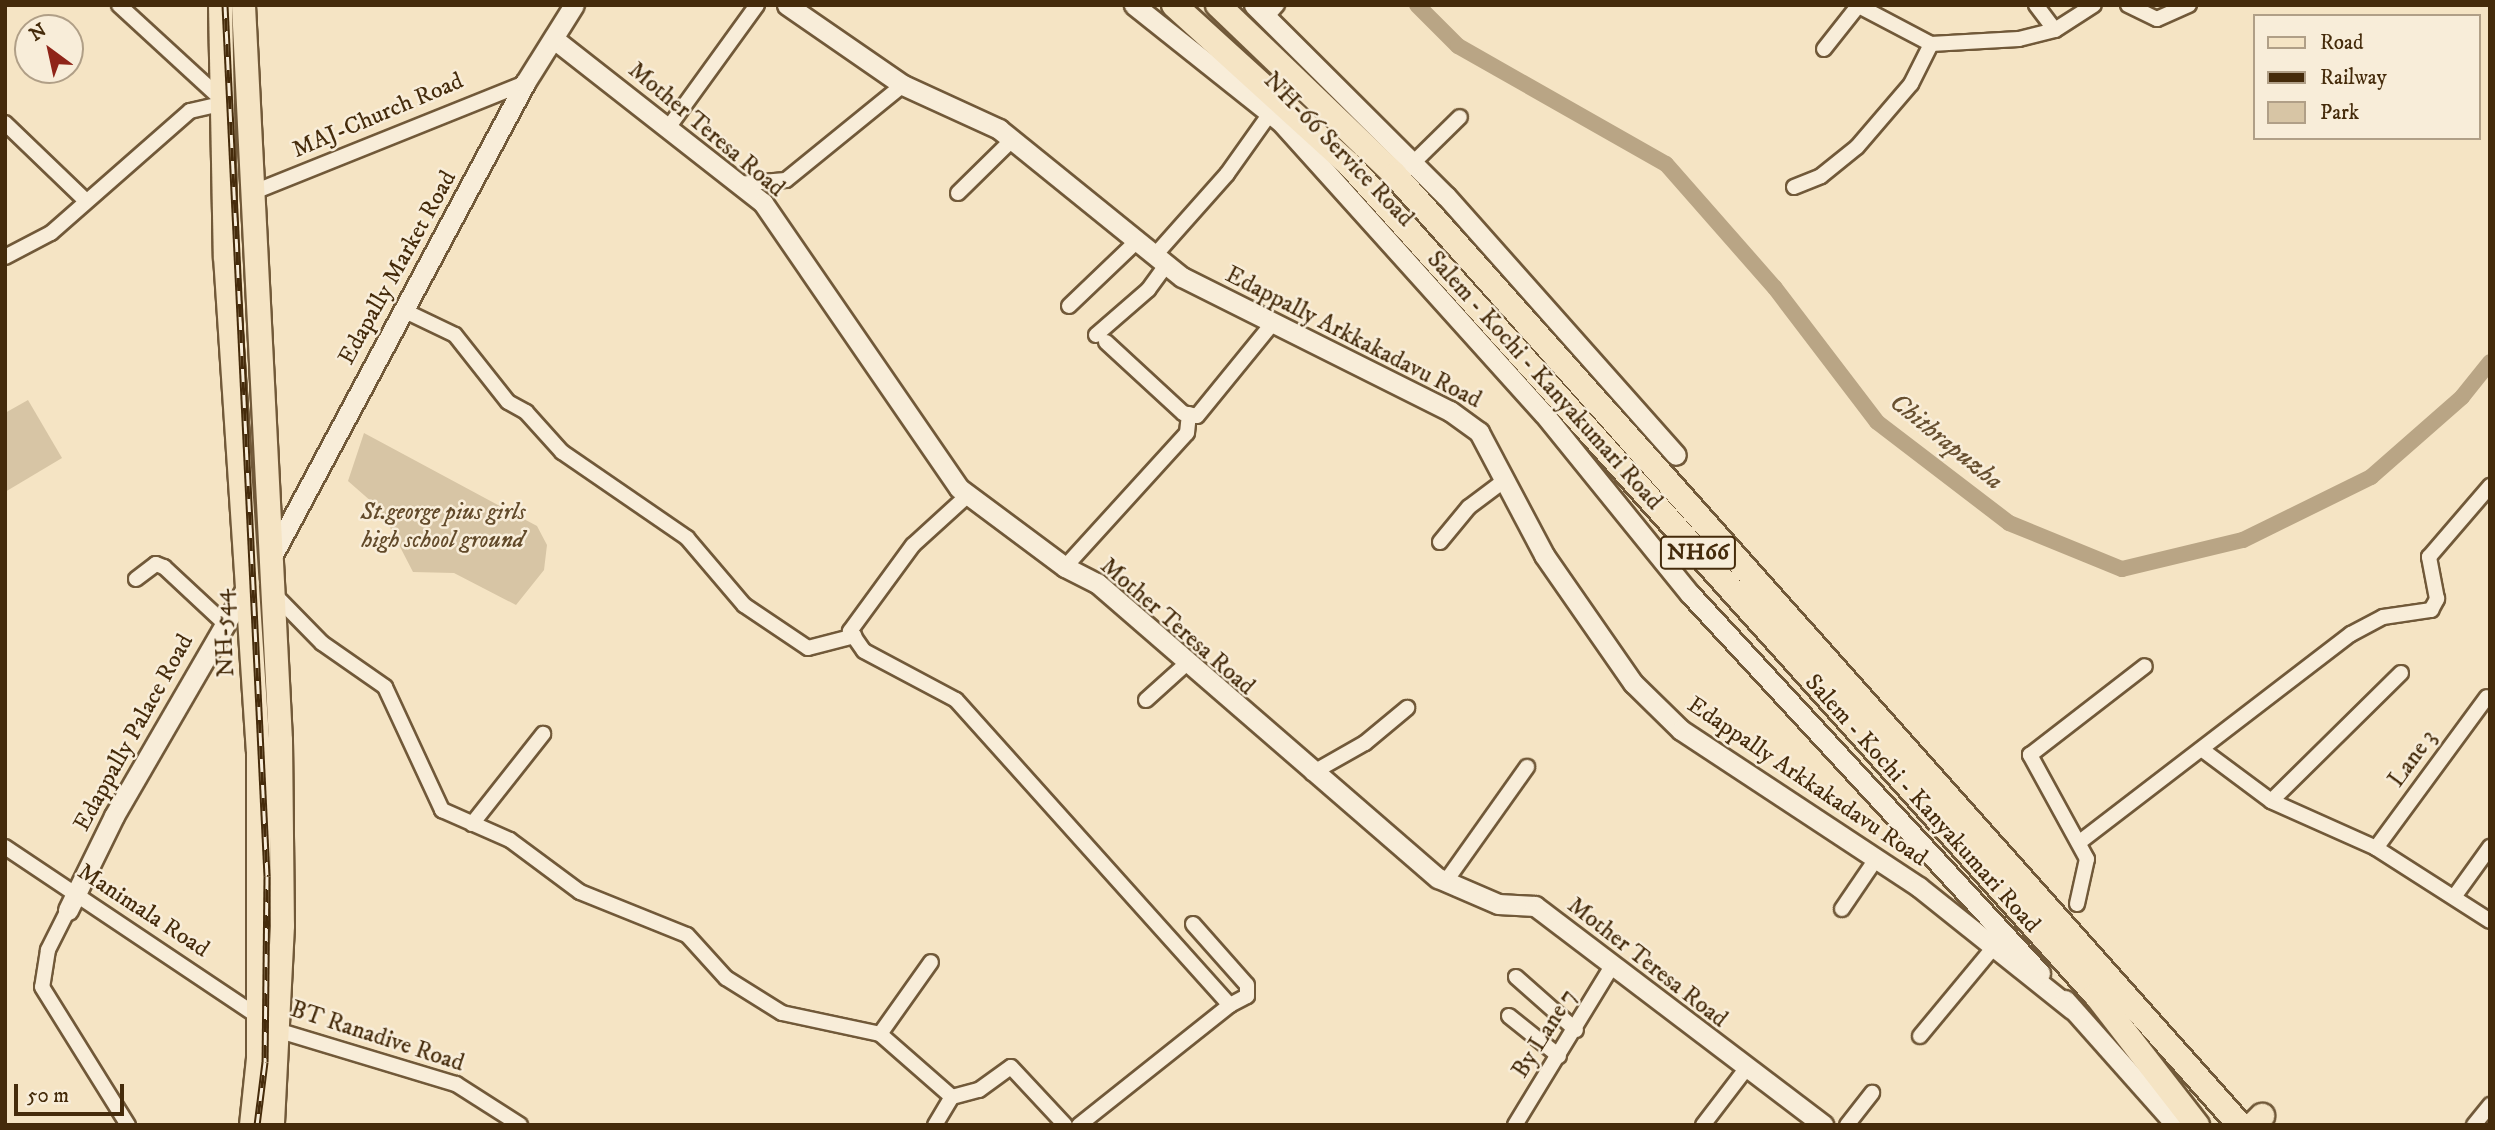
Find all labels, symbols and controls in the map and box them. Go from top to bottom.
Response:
north arrow [14,14,84,84]
legend [2254,14,2481,140]
text: N [26,19,51,47]
text: Road [2320,30,2364,56]
street label: Mother Teresa Road [622,56,790,204]
text: Railway [2320,65,2387,91]
street label: MAJ-Church Road [288,67,468,165]
street label: NH-66 Service Road [1257,67,1419,233]
text: Park [2320,100,2359,126]
street label: Edapally Market Road [333,166,463,370]
street label: Salem - Kochi - Kanyakumari Road [1420,246,1668,516]
street label: Edappally Arkkakadavu Road [1220,261,1486,415]
water label: Chithrapuzha [1883,387,2009,497]
park label: St.george pius girls high school ground [360,499,526,555]
road number: NH66 [1660,534,1736,572]
street label: Mother Teresa Road [1094,552,1260,702]
street label: NH-544 [208,588,242,678]
street label: Edappally Palace Road [68,629,200,837]
street label: Salem - Kochi - Kanyakumari Road [1798,669,2046,939]
street label: Edappally Arkkakadavu Road [1681,691,1933,873]
street label: Lane 3 [2383,725,2443,793]
street label: Manimala Road [72,858,214,964]
street label: Mother Teresa Road [1561,892,1733,1034]
street label: By Lane 7 [1506,984,1584,1084]
street label: BT Ranadive Road [287,995,467,1079]
scale bar [18,1070,128,1114]
text: 50 m [27,1083,69,1109]

